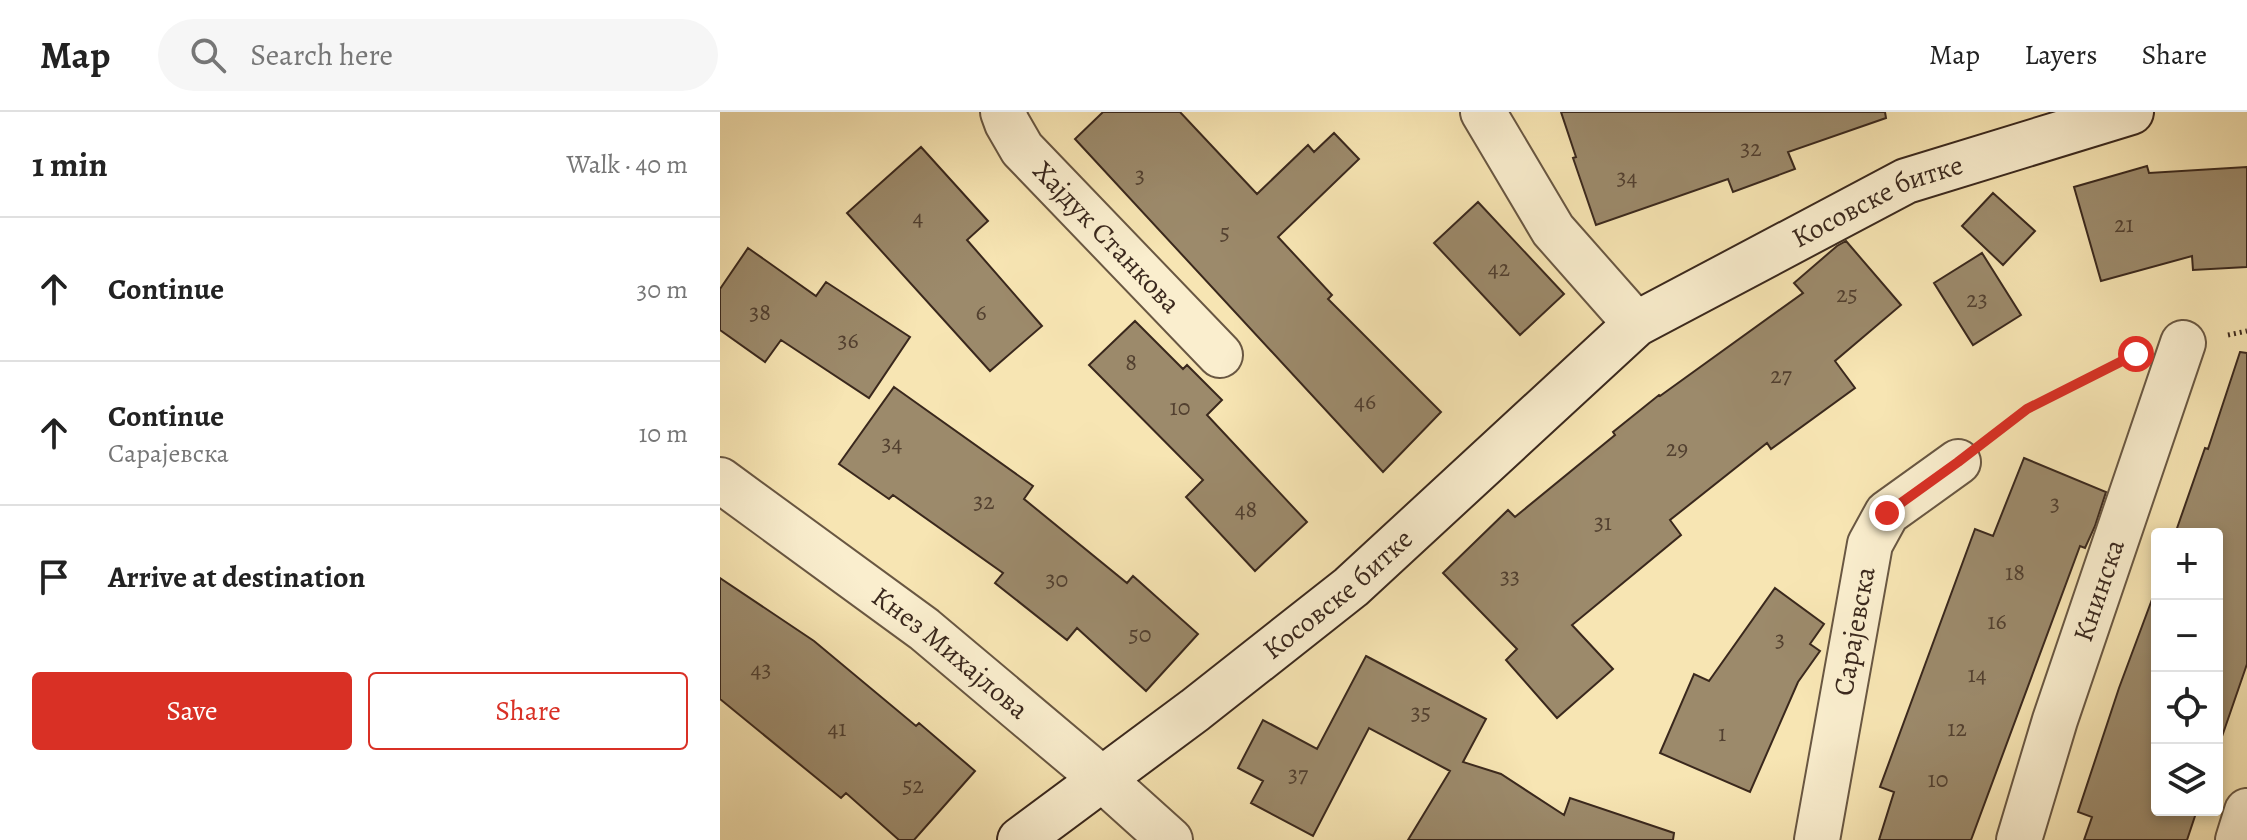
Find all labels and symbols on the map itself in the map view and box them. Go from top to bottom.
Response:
house number: 32 [1740,132,1762,164]
street label: Косовске битке [1785,146,1968,257]
street label: Хајдук Станкова [1024,153,1189,322]
house number: 3 [1135,159,1145,191]
house number: 34 [1617,161,1638,193]
house number: 4 [913,201,924,233]
house number: 21 [2114,208,2134,240]
house number: 5 [1220,216,1230,248]
house number: 42 [1488,252,1510,284]
house number: 25 [1836,278,1858,310]
house number: 23 [1966,283,1988,315]
house number: 38 [749,296,771,328]
house number: 6 [975,296,987,328]
house number: 36 [837,324,859,356]
route start [2118,336,2154,372]
house number: 8 [1125,346,1137,378]
house number: 27 [1770,359,1793,391]
house number: 46 [1354,385,1376,417]
house number: 10 [1170,391,1191,423]
house number: 34 [882,427,903,459]
house number: 29 [1666,432,1688,464]
house number: 32 [973,485,995,517]
house number: 3 [2050,487,2060,519]
house number: 48 [1235,493,1257,525]
route end [1869,495,1905,531]
house number: 31 [1594,506,1612,538]
street label: Косовске битке [1255,520,1421,668]
street label: Книнска [2064,534,2134,647]
house number: 18 [2005,556,2025,588]
house number: 33 [1500,560,1520,592]
house number: 30 [1046,563,1068,595]
street label: Сарајевска [1824,564,1885,699]
street label: Кнез Михајлова [864,578,1037,728]
house number: 16 [1987,605,2007,637]
house number: 50 [1128,618,1152,650]
house number: 3 [1775,623,1785,655]
house number: 43 [751,653,771,685]
house number: 14 [1967,658,1987,690]
house number: 35 [1411,696,1431,728]
house number: 41 [827,712,847,744]
house number: 12 [1947,712,1967,744]
house number: 1 [1718,717,1726,749]
house number: 37 [1288,758,1309,790]
house number: 10 [1928,763,1949,795]
house number: 52 [902,769,924,801]

